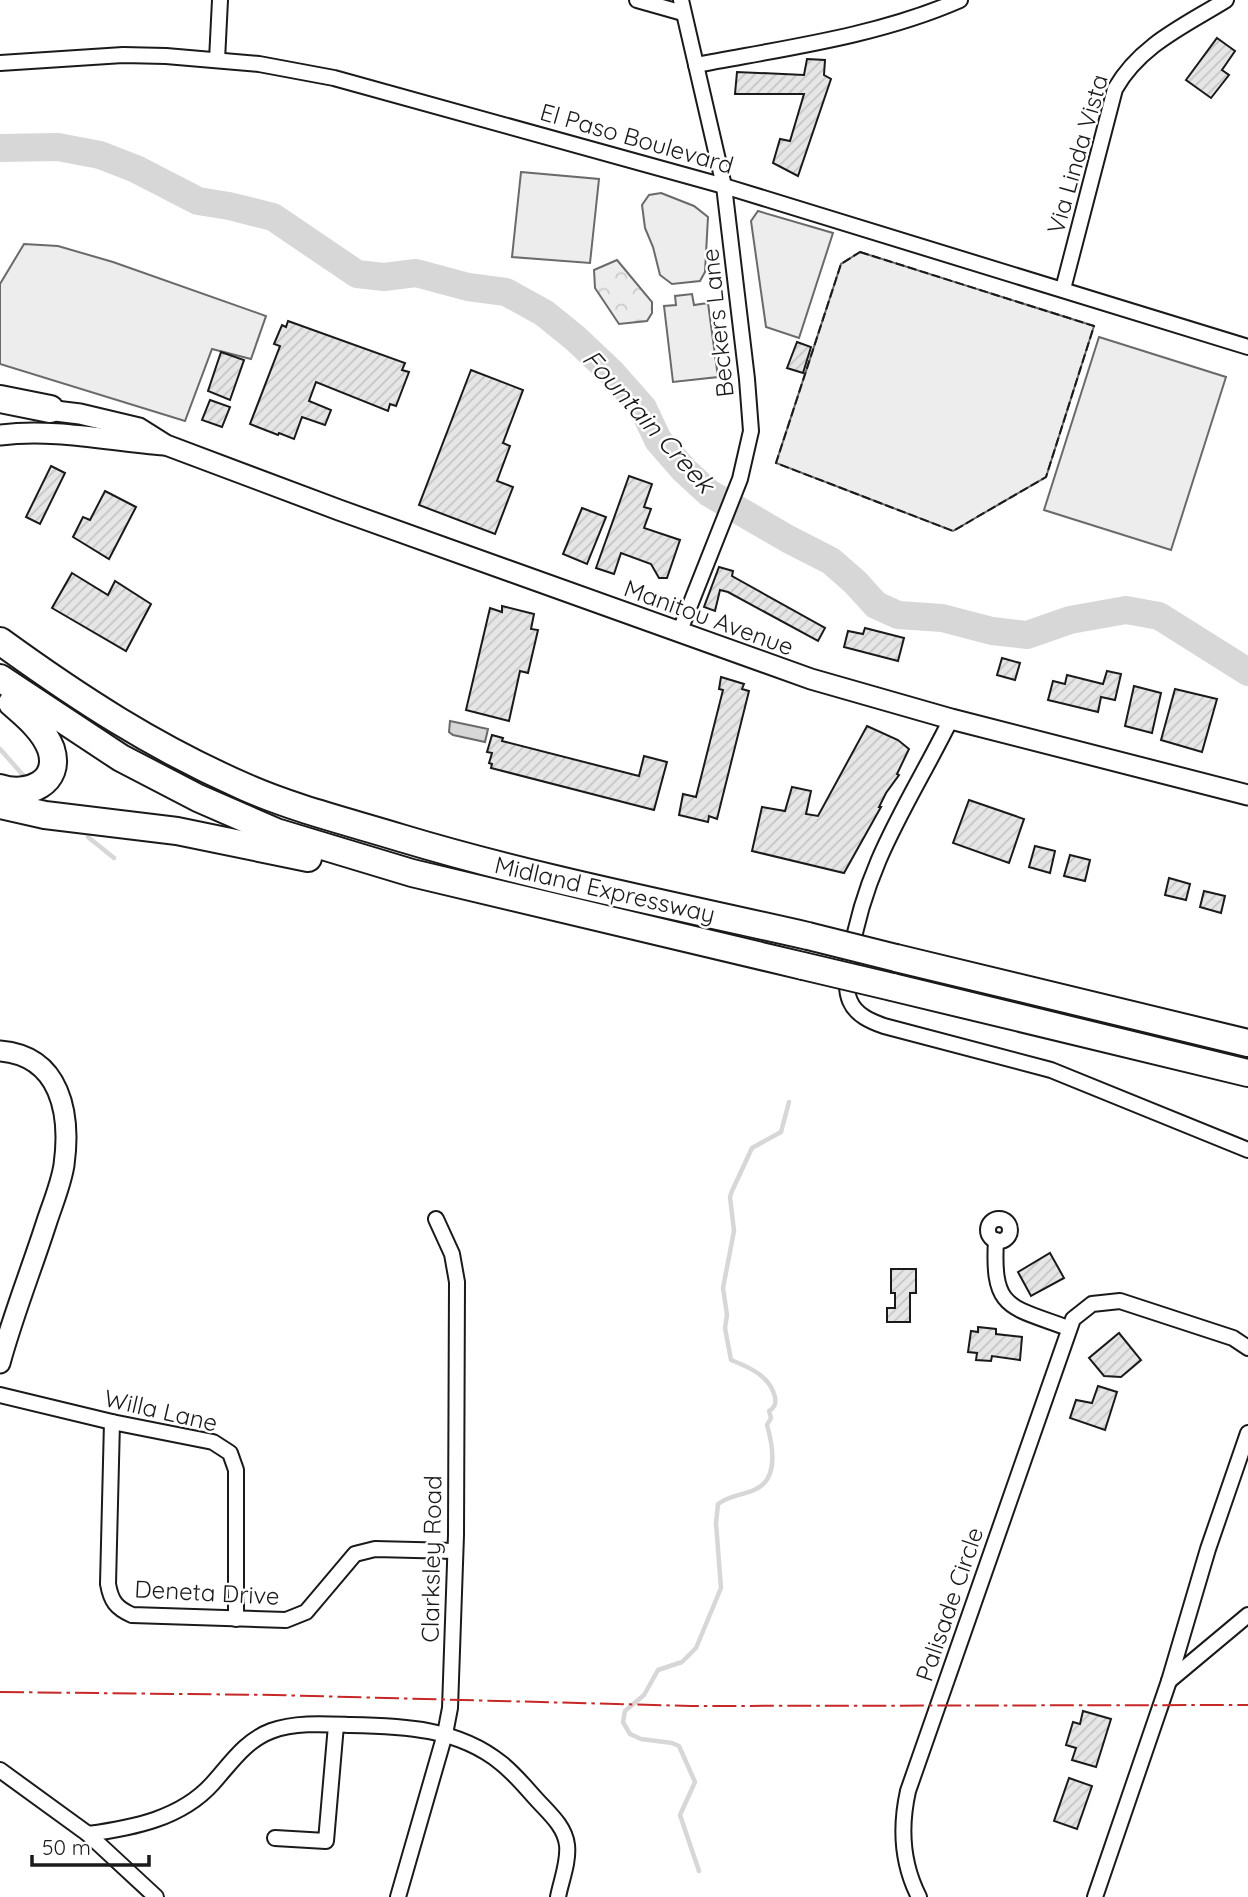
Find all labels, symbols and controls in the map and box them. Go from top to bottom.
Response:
street label: Via Linda Vista [1040,71,1114,237]
street label: El Paso Boulevard [537,96,737,180]
street label: Beckers Lane [694,247,740,399]
water label: Fountain Creek [576,342,723,501]
street label: Manitou Avenue [620,572,798,662]
street label: Midland Expressway [492,849,718,929]
street label: Willa Lane [102,1382,220,1438]
street label: Clarksley Road [415,1475,447,1643]
street label: Palisade Circle [909,1523,989,1685]
street label: Deneta Drive [134,1573,280,1611]
scale bar [32,1824,149,1868]
text: 50 m [42,1834,91,1860]

